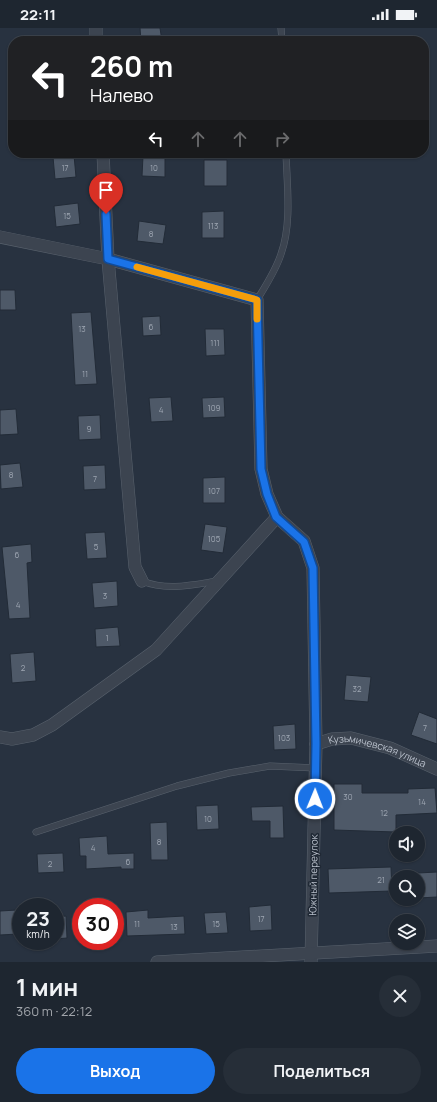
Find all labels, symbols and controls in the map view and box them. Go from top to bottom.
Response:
text: 22:11 [20,4,56,25]
text: 260 m [90,47,173,85]
icon: left [24,52,76,104]
text: Налево [90,83,154,107]
icon: left [145,128,167,150]
icon: ahead [187,128,209,150]
icon: ahead [229,128,251,150]
icon: right [271,128,293,150]
house number: 17 [61,162,69,173]
house number: 10 [150,162,158,173]
pin [89,173,123,214]
icon: arrive [95,179,117,201]
house number: 15 [63,210,71,221]
house number: 113 [208,220,218,231]
house number: 8 [149,228,154,239]
house number: 6 [149,321,154,332]
house number: 13 [78,323,86,334]
house number: 111 [210,337,220,348]
house number: 11 [82,368,88,379]
house number: 109 [208,402,221,413]
house number: 4 [159,404,164,415]
house number: 9 [87,423,92,434]
house number: 8 [9,469,14,480]
house number: 7 [93,473,97,484]
house number: 107 [208,485,220,496]
house number: 105 [208,533,221,544]
house number: 5 [94,541,99,552]
house number: 6 [15,549,20,560]
house number: 3 [103,590,107,601]
house number: 4 [16,599,21,610]
house number: 1 [105,632,109,643]
house number: 2 [21,662,26,673]
house number: 32 [353,683,362,694]
house number: 7 [423,722,427,733]
street label: Кузьмичевская улица [326,731,429,770]
house number: 103 [278,732,290,743]
position arrow [294,778,336,820]
house number: 30 [343,791,353,802]
house number: 14 [418,796,426,807]
house number: 12 [380,807,388,818]
house number: 10 [204,813,212,824]
map controls [389,826,425,950]
button: sound [389,826,425,862]
street label: Южный переулок [305,833,321,916]
house number: 8 [157,836,162,847]
house number: 4 [91,842,96,853]
house number: 6 [126,856,131,867]
house number: 2 [48,858,53,869]
button: search [389,870,425,906]
house number: 21 [377,874,385,885]
speed limit sign: 30 [72,898,124,950]
text: 23 [26,905,50,932]
house number: 17 [257,913,265,924]
button: layers [389,914,425,950]
house number: 11 [134,918,140,929]
house number: 15 [212,918,220,929]
house number: 13 [170,921,178,932]
text: km/h [26,927,50,941]
text: 1 мин [16,970,78,1003]
button: close [379,975,421,1017]
text: 360 m · 22:12 [16,1002,92,1020]
button: Выход [16,1048,215,1094]
button: Поделиться [223,1048,421,1094]

